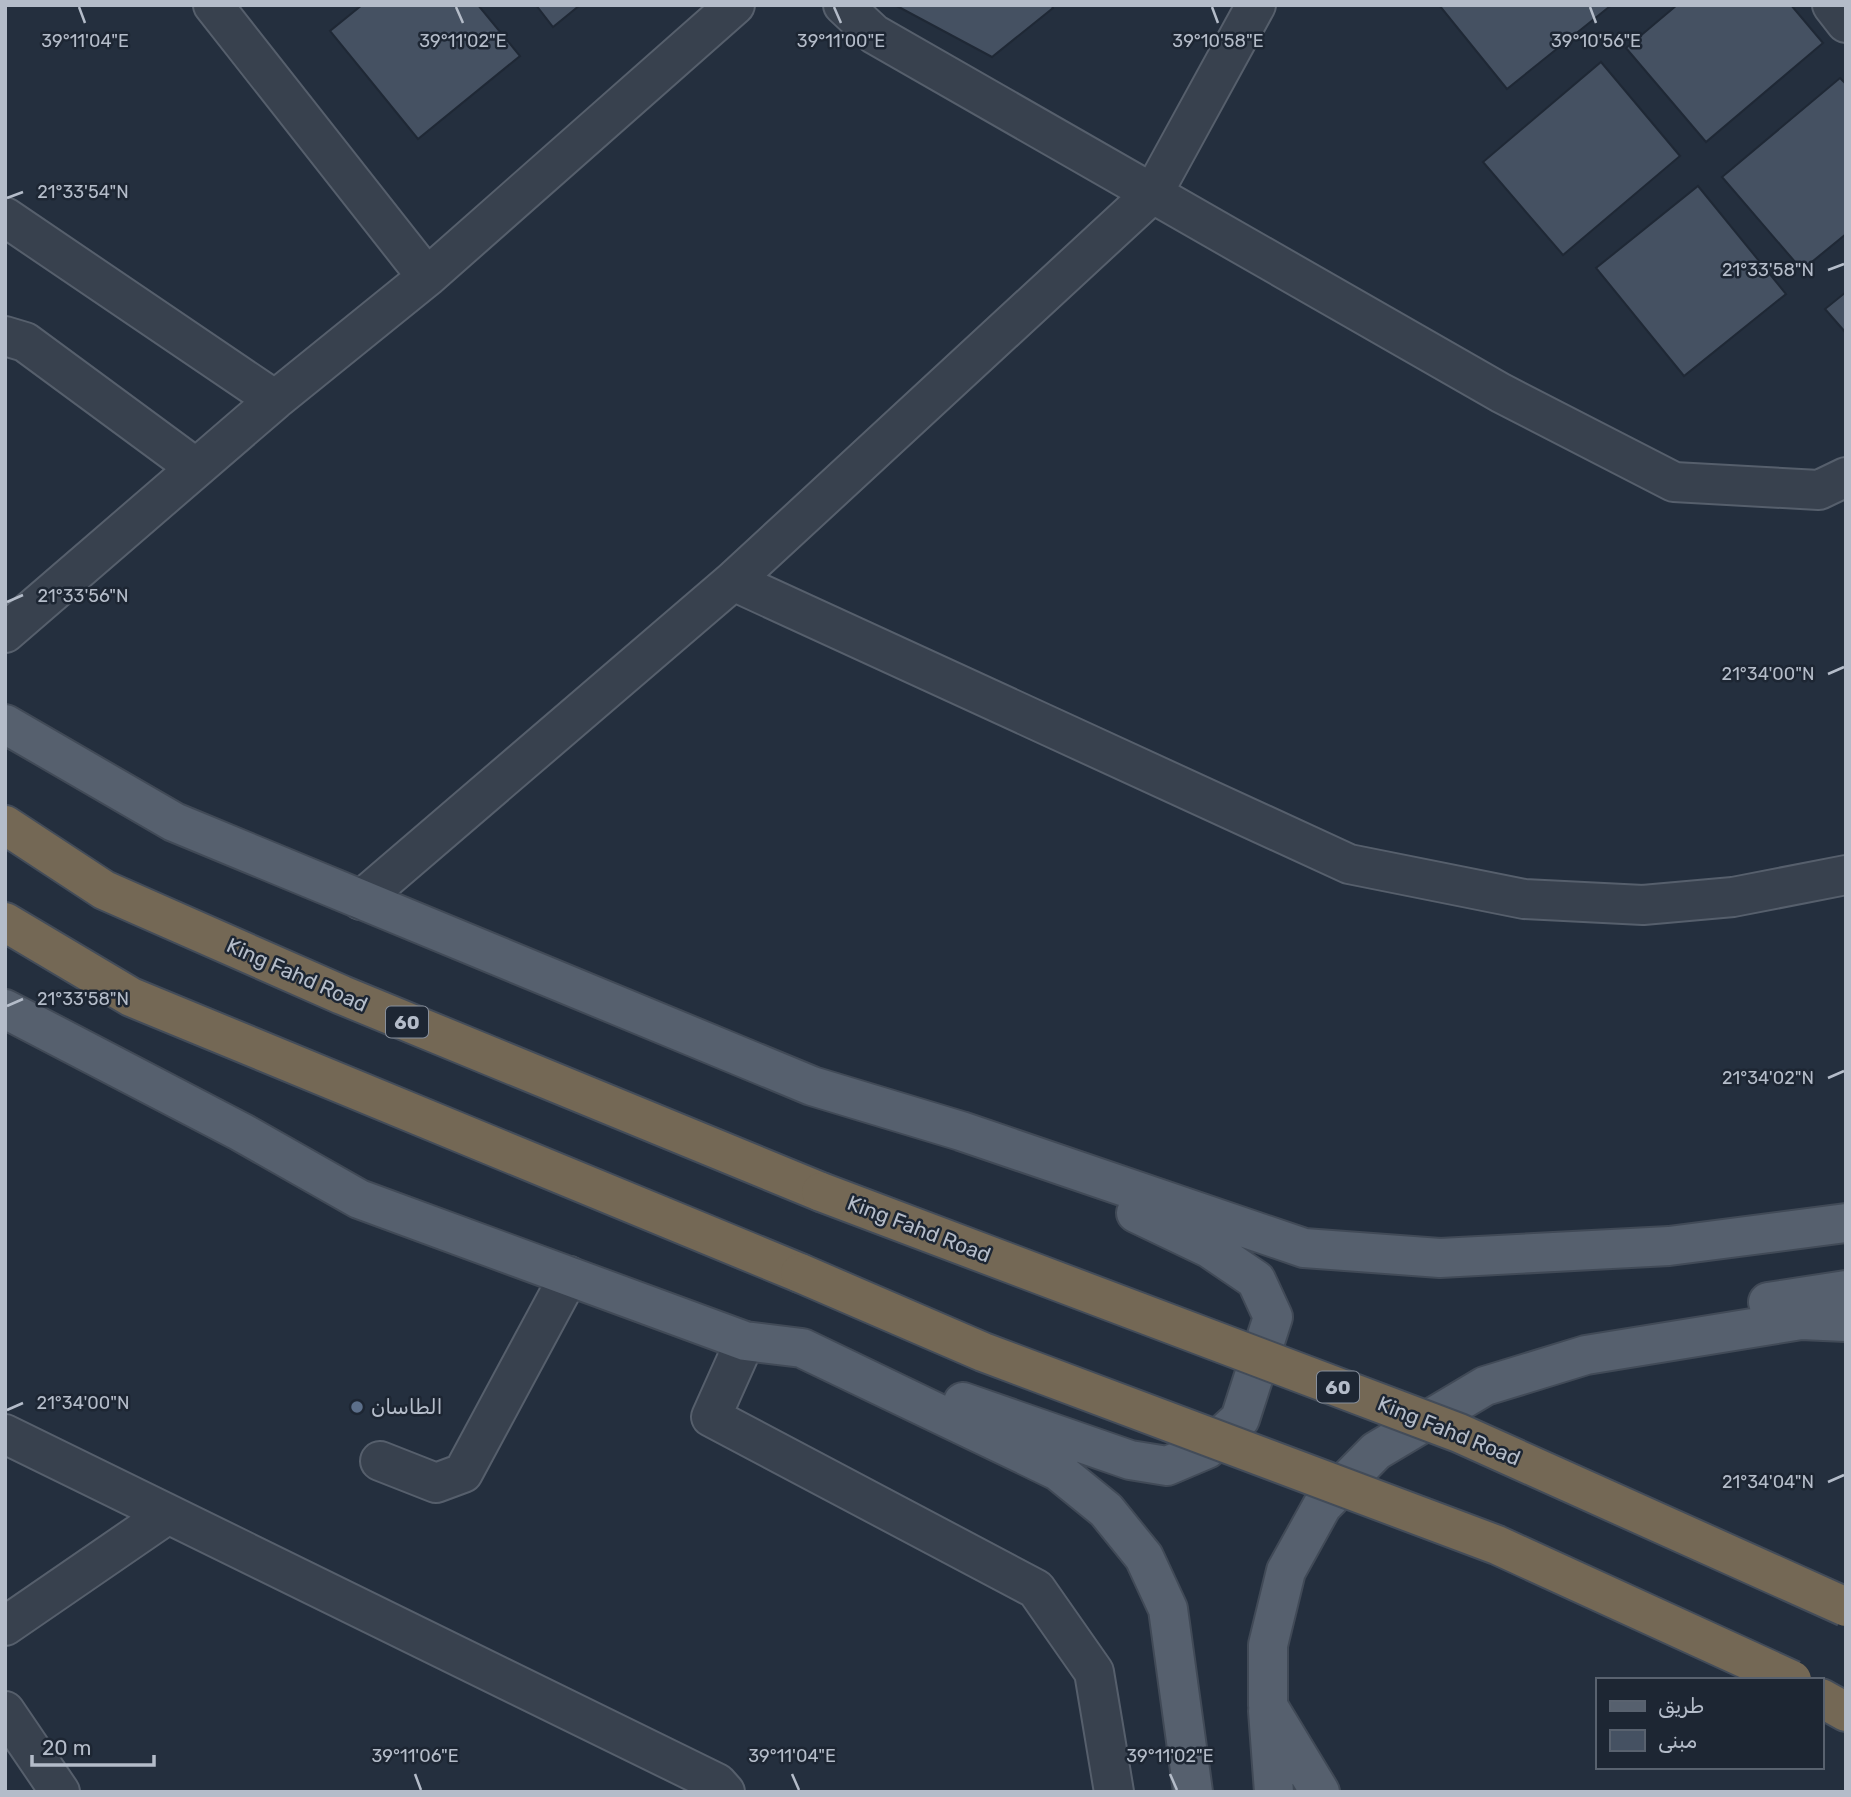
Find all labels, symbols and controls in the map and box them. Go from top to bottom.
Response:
text: 39°11'04"E [41,30,129,52]
text: 39°11'02"E [419,30,507,52]
text: 39°11'00"E [797,30,885,52]
text: 39°10'58"E [1172,30,1264,52]
text: 39°10'56"E [1551,30,1641,52]
text: 21°33'54"N [37,181,129,203]
text: 21°33'58"N [1722,259,1814,281]
text: 21°33'56"N [38,585,128,607]
text: 21°34'00"N [1722,663,1814,685]
street label: King Fahd Road [223,932,372,1017]
text: 21°33'58"N [37,988,129,1010]
road number: 60 [386,1006,428,1038]
text: 21°34'02"N [1722,1067,1814,1089]
street label: King Fahd Road [844,1190,994,1267]
road number: 60 [1317,1372,1359,1402]
street label: King Fahd Road [1374,1391,1524,1471]
text: 21°34'00"N [37,1392,129,1414]
place label: الطاسان [371,1394,443,1419]
marker: الطاسان [349,1399,365,1415]
text: 21°34'04"N [1722,1471,1814,1493]
legend [1596,1678,1823,1769]
text: طريق [1658,1693,1704,1718]
scale bar [32,1724,154,1768]
text: مبنى [1658,1728,1697,1753]
text: 20 m [42,1735,91,1760]
text: 39°11'06"E [371,1745,459,1767]
text: 39°11'04"E [748,1745,836,1767]
text: 39°11'02"E [1126,1745,1214,1767]

